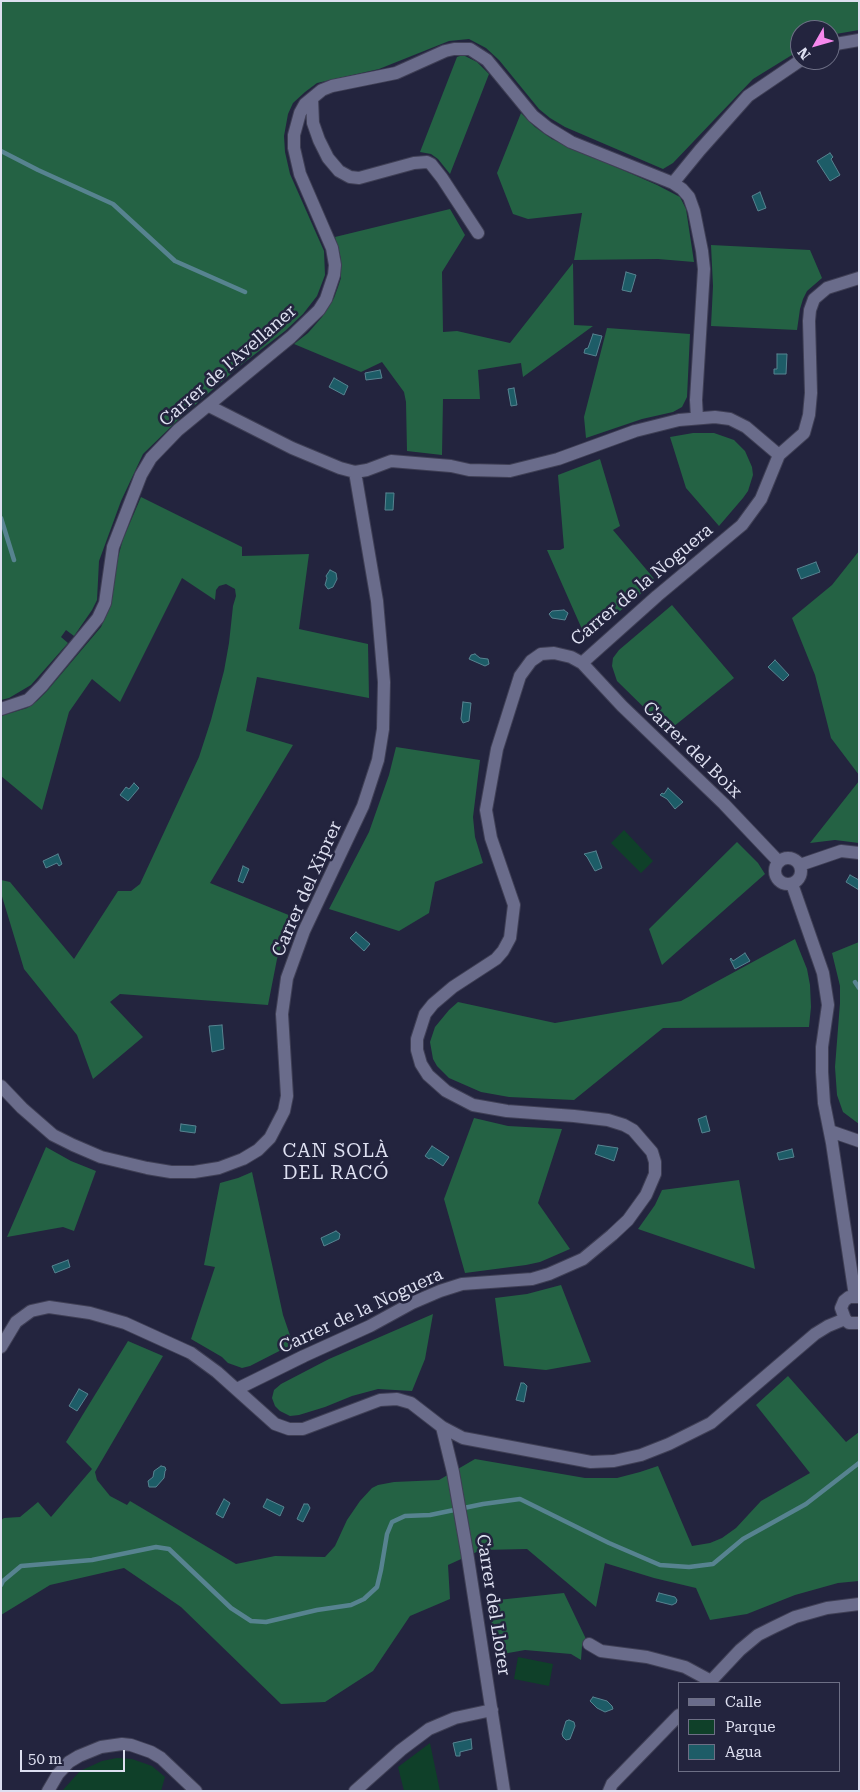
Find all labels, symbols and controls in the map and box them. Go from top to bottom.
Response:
north arrow [790,20,840,70]
text: N [794,44,814,63]
street label: Carrer de l'Avellaner [155,301,301,431]
street label: Carrer de la Noguera [567,519,717,651]
street label: Carrer del Boix [638,697,746,803]
street label: Carrer del Xiprer [267,818,347,960]
district label: CAN SOLÀ DEL RACÓ [282,1140,390,1184]
street label: Carrer de la Noguera [276,1264,446,1358]
street label: Carrer del Llorer [471,1533,515,1677]
legend [678,1682,840,1772]
text: Calle [725,1693,761,1711]
text: Parque [725,1718,776,1736]
scale bar [22,1740,128,1772]
text: Agua [725,1743,762,1761]
text: 50 m [28,1750,62,1768]

